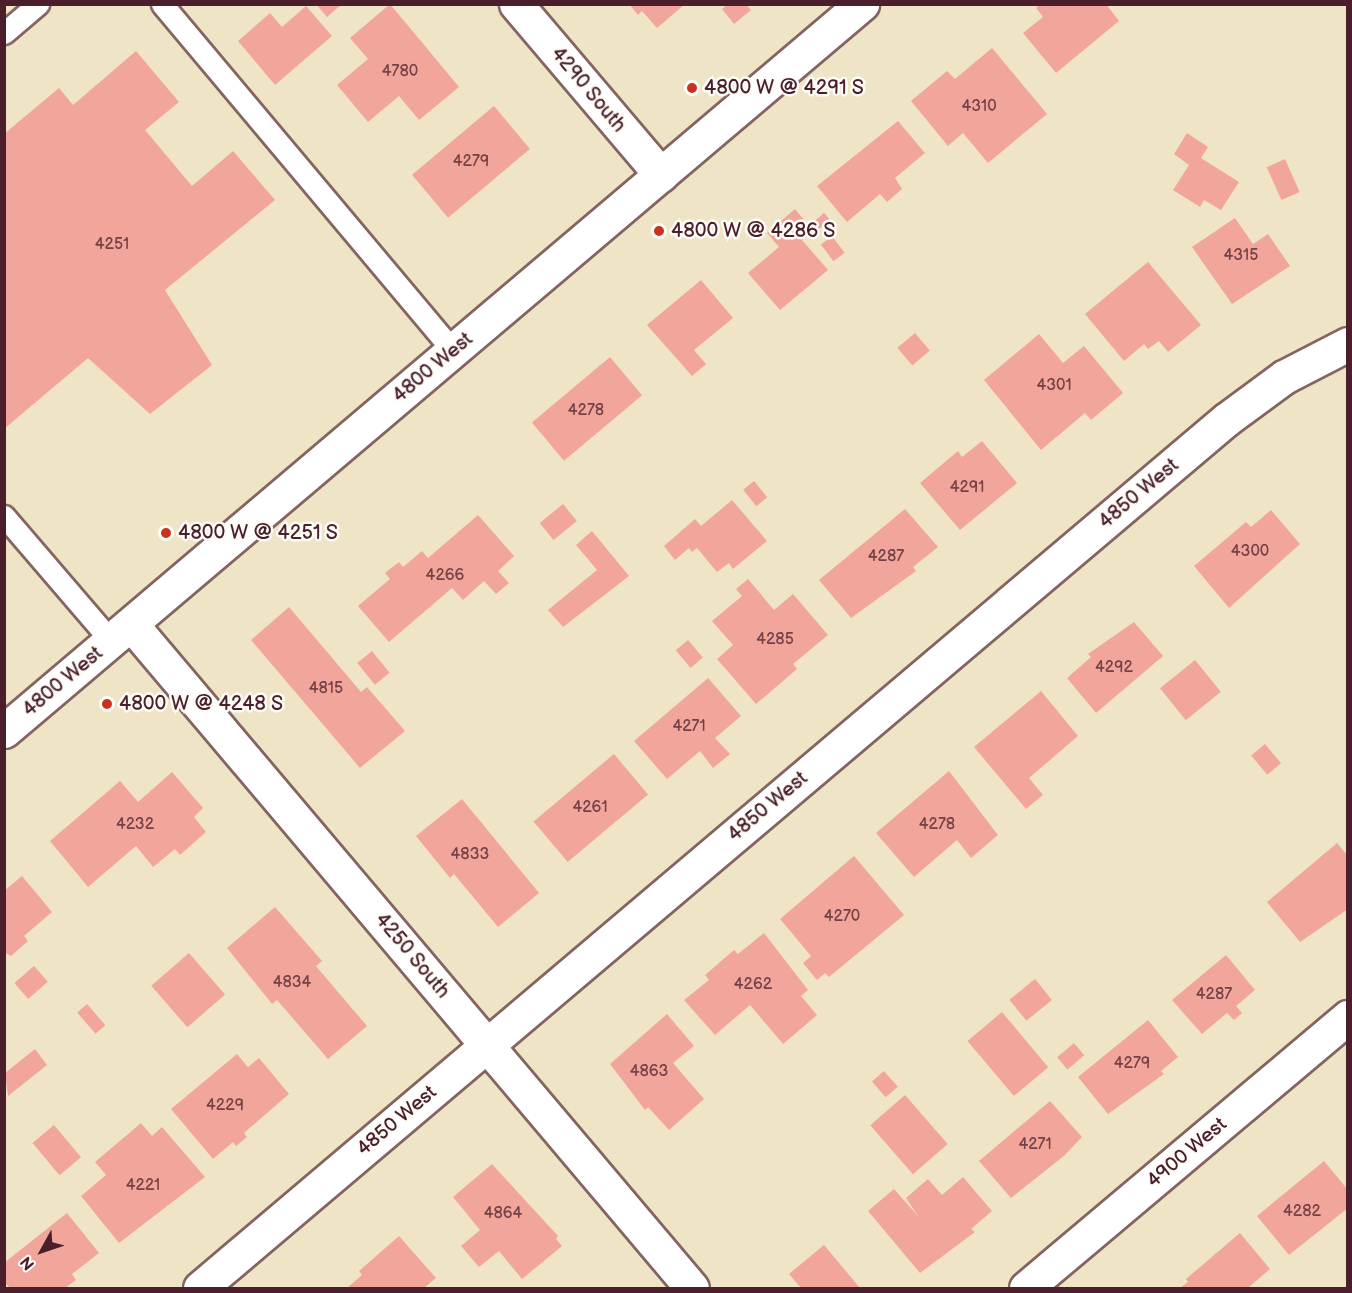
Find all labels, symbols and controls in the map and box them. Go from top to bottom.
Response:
street label: 4290 South [545,42,631,138]
house number: 4780 [382,62,418,82]
place label: 4800 W @ 4291 S [704,76,865,100]
marker: 4800 W @ 4291 S [685,81,699,95]
house number: 4310 [961,97,997,117]
house number: 4279 [453,152,489,172]
place label: 4800 W @ 4286 S [671,219,837,243]
marker: 4800 W @ 4286 S [652,224,666,238]
house number: 4251 [95,235,129,255]
house number: 4315 [1224,246,1258,266]
street label: 4800 West [388,327,478,409]
house number: 4301 [1036,376,1072,396]
house number: 4278 [568,401,604,421]
street label: 4850 West [1094,453,1184,535]
house number: 4291 [950,478,984,498]
place label: 4800 W @ 4251 S [178,521,339,545]
marker: 4800 W @ 4251 S [159,526,173,540]
house number: 4300 [1231,542,1269,562]
house number: 4287 [868,547,904,567]
house number: 4266 [426,566,464,586]
house number: 4285 [756,630,794,650]
street label: 4800 West [18,641,108,723]
house number: 4292 [1095,658,1133,678]
house number: 4815 [309,679,343,699]
place label: 4800 W @ 4248 S [119,692,284,716]
marker: 4800 W @ 4248 S [100,697,114,711]
house number: 4271 [672,717,706,737]
street label: 4850 West [723,766,813,848]
house number: 4261 [572,798,608,818]
house number: 4232 [116,815,154,835]
house number: 4278 [919,815,955,835]
house number: 4833 [451,845,489,865]
house number: 4270 [824,907,860,927]
street label: 4250 South [369,908,455,1004]
house number: 4834 [273,973,311,993]
house number: 4262 [734,975,772,995]
house number: 4287 [1196,985,1232,1005]
house number: 4279 [1114,1054,1150,1074]
house number: 4863 [630,1062,668,1082]
street label: 4850 West [352,1080,442,1162]
house number: 4229 [206,1096,244,1116]
street label: 4900 West [1142,1112,1232,1194]
house number: 4271 [1018,1135,1052,1155]
house number: 4221 [126,1176,160,1196]
house number: 4282 [1283,1202,1321,1222]
house number: 4864 [484,1204,522,1224]
north arrow [12,1221,72,1281]
text: N [17,1252,39,1274]

